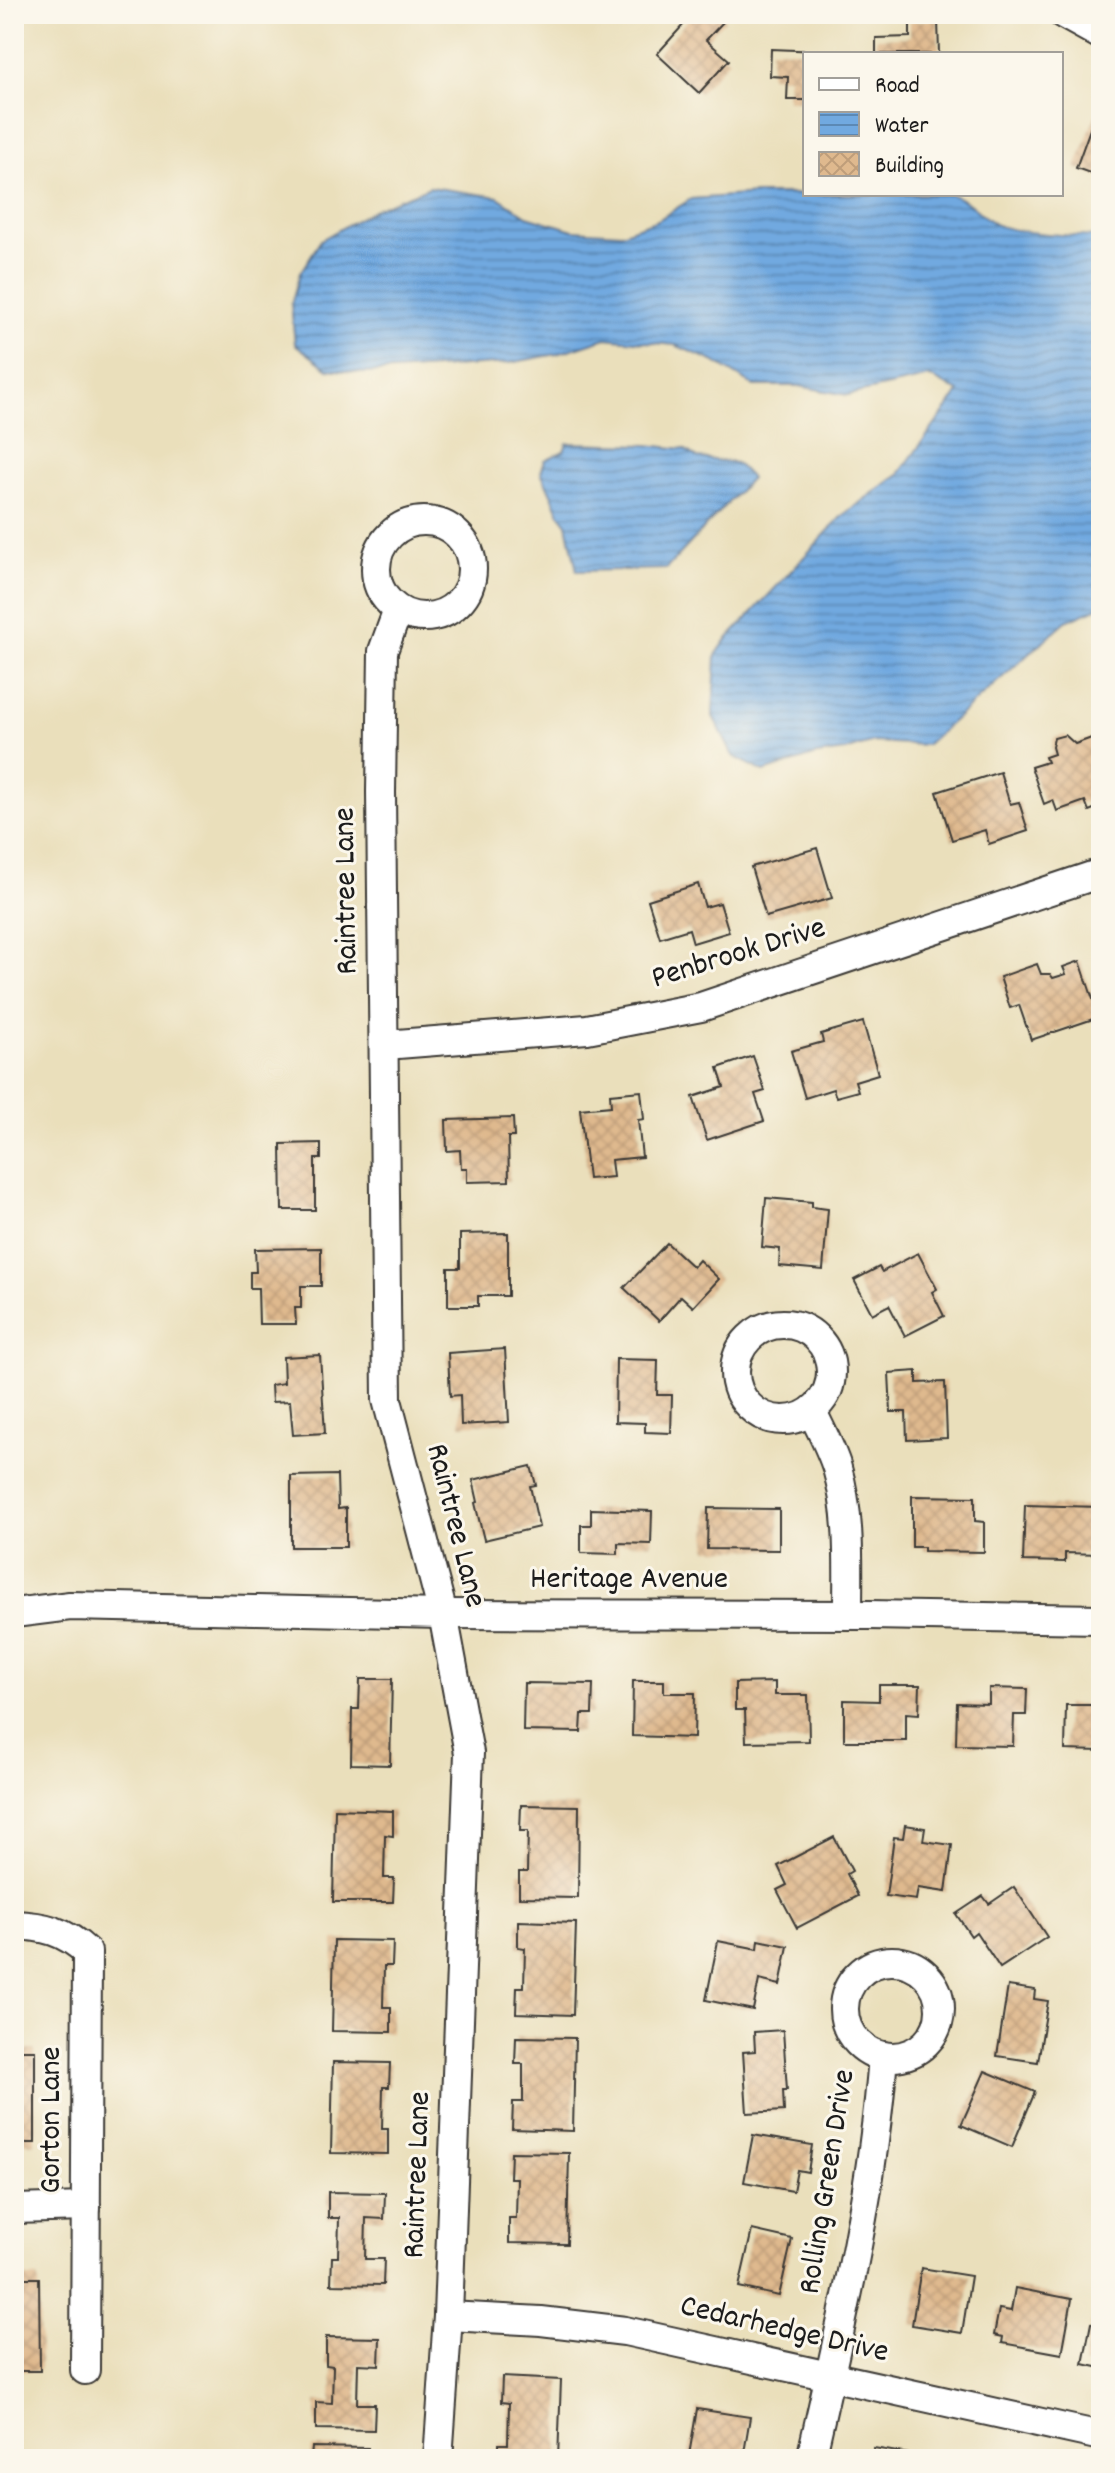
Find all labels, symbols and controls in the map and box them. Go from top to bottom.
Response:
legend [803,52,1063,196]
text: Road [875,70,920,104]
text: Water [875,110,928,144]
text: Building [875,150,944,184]
street label: Raintree Lane [324,807,372,975]
street label: Penbrook Drive [646,907,832,1003]
street label: Raintree Lane [411,1439,497,1613]
street label: Heritage Avenue [530,1558,728,1604]
street label: Gorton Lane [30,2046,76,2194]
street label: Rolling Green Drive [789,2066,869,2298]
street label: Raintree Lane [393,2091,445,2259]
street label: Cedarhedge Drive [675,2285,893,2377]

